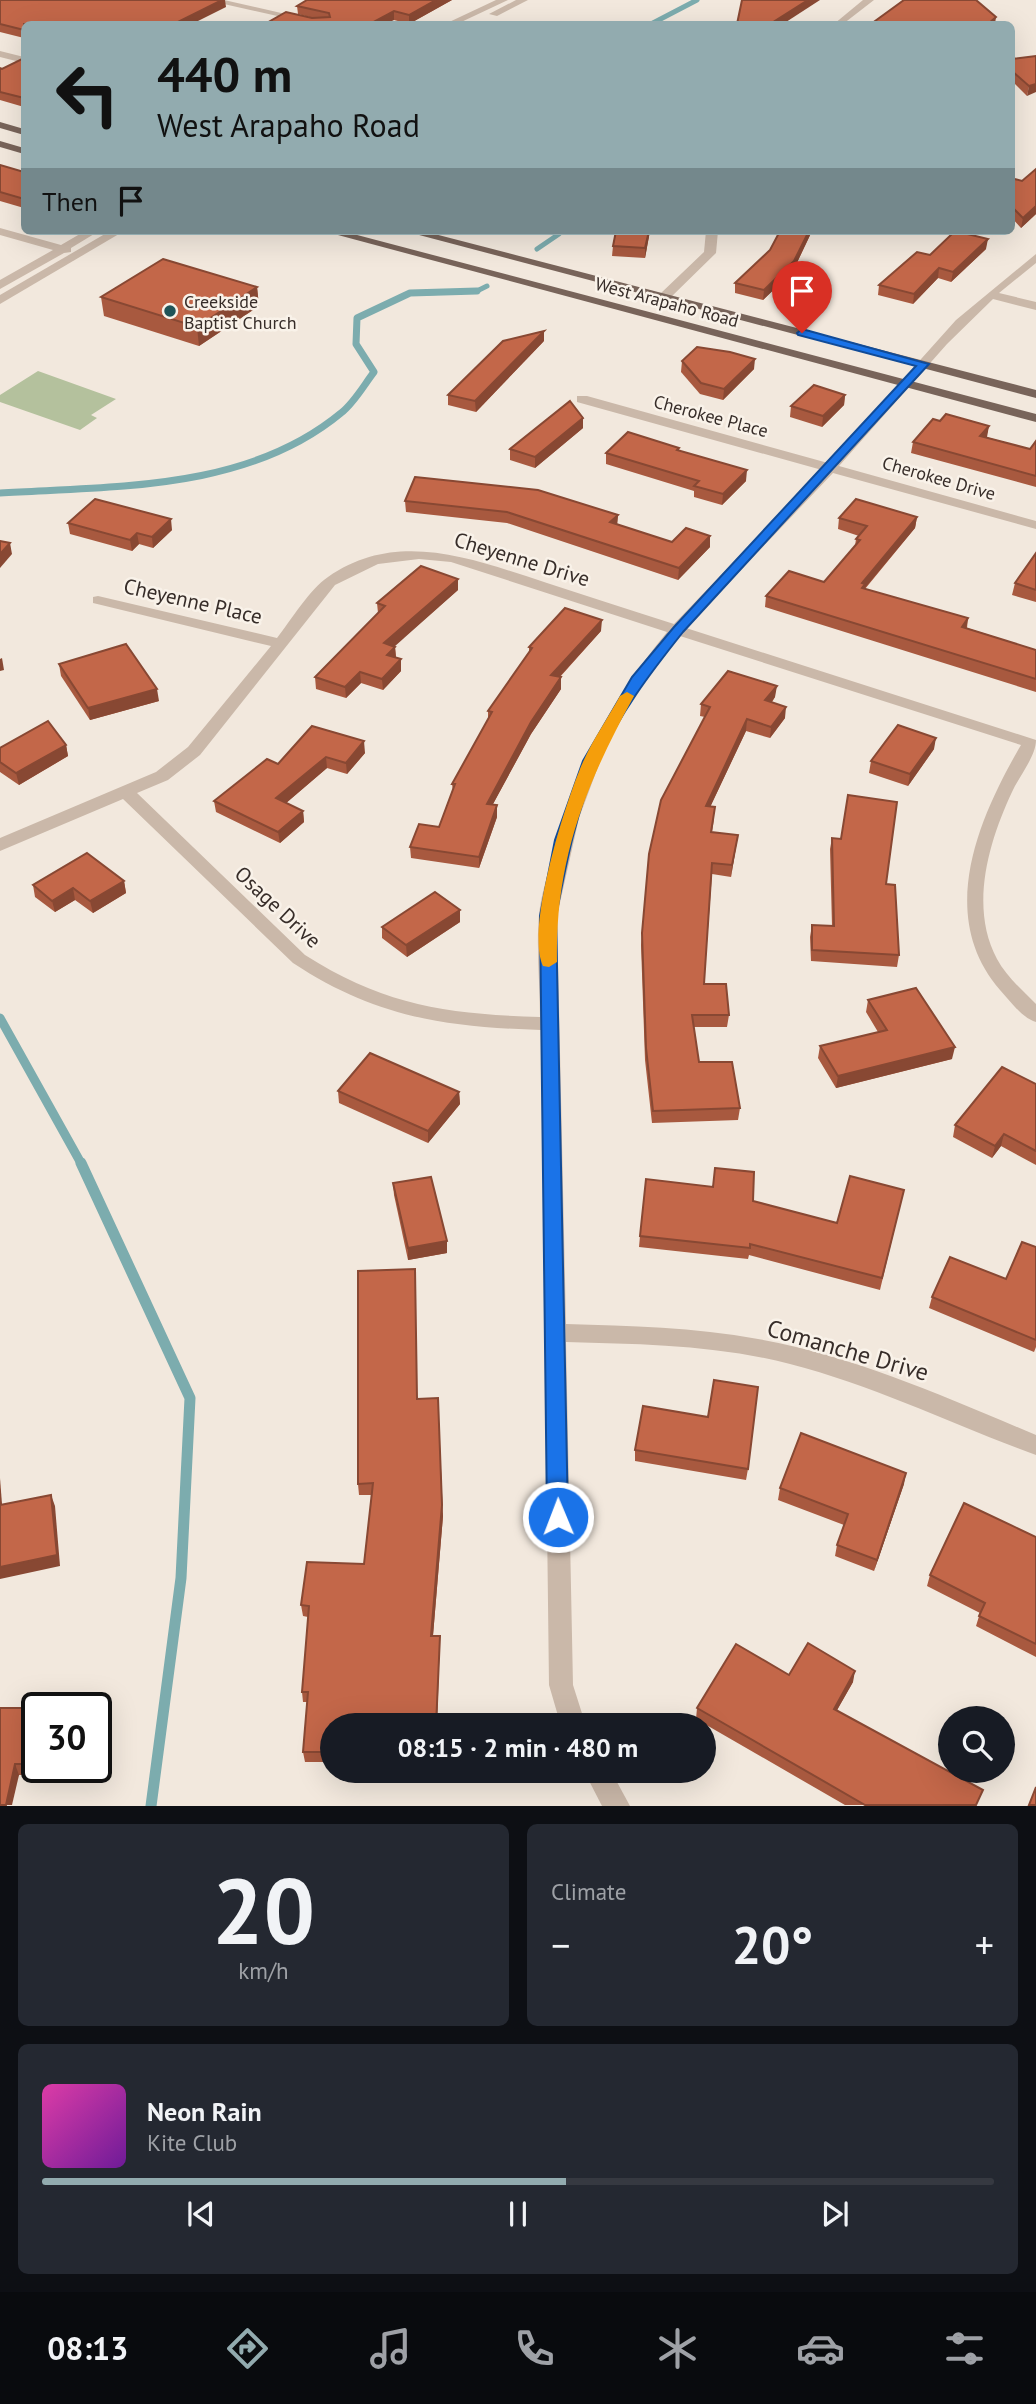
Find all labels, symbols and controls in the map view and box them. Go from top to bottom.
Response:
text: 440 m [157,42,292,106]
icon: left [42,49,133,140]
text: West Arapaho Road [157,104,420,146]
icon: arrive [112,182,150,220]
text: Then [42,185,98,218]
pin [772,261,832,333]
street label: West Arapaho Road [593,272,741,332]
icon: arrive [783,272,821,310]
place label: Creekside Baptist Church [184,290,297,334]
marker: Creekside Baptist Church [162,303,178,319]
street label: Cherokee Place [651,390,771,442]
street label: Cherokee Drive [880,451,998,505]
street label: Cheyenne Drive [451,526,593,592]
street label: Cheyenne Place [121,572,265,630]
street label: Osage Drive [229,860,327,954]
street label: Comanche Drive [764,1312,932,1388]
position arrow [521,1480,595,1554]
speed limit sign: 30 [21,1692,112,1783]
map controls [938,1706,1015,1783]
button: search [938,1706,1015,1783]
text: 08:15 · 2 min · 480 m [398,1731,638,1764]
text: 20 [212,1851,315,1969]
text: Climate [551,1877,626,1906]
text: 20° [732,1911,813,1978]
text: − [551,1920,570,1969]
text: + [975,1920,994,1969]
text: km/h [238,1956,289,1985]
text: Neon Rain [147,2095,262,2128]
text: Kite Club [147,2128,237,2157]
icon: previous [182,2195,220,2233]
icon: pause [499,2195,537,2233]
icon: next [816,2195,854,2233]
icon: directions [223,2324,272,2373]
icon: music [366,2324,415,2373]
icon: phone [510,2324,559,2373]
icon: climate [653,2324,702,2373]
icon: car [796,2324,845,2373]
icon: filters [940,2324,989,2373]
text: 08:13 [47,2327,128,2369]

